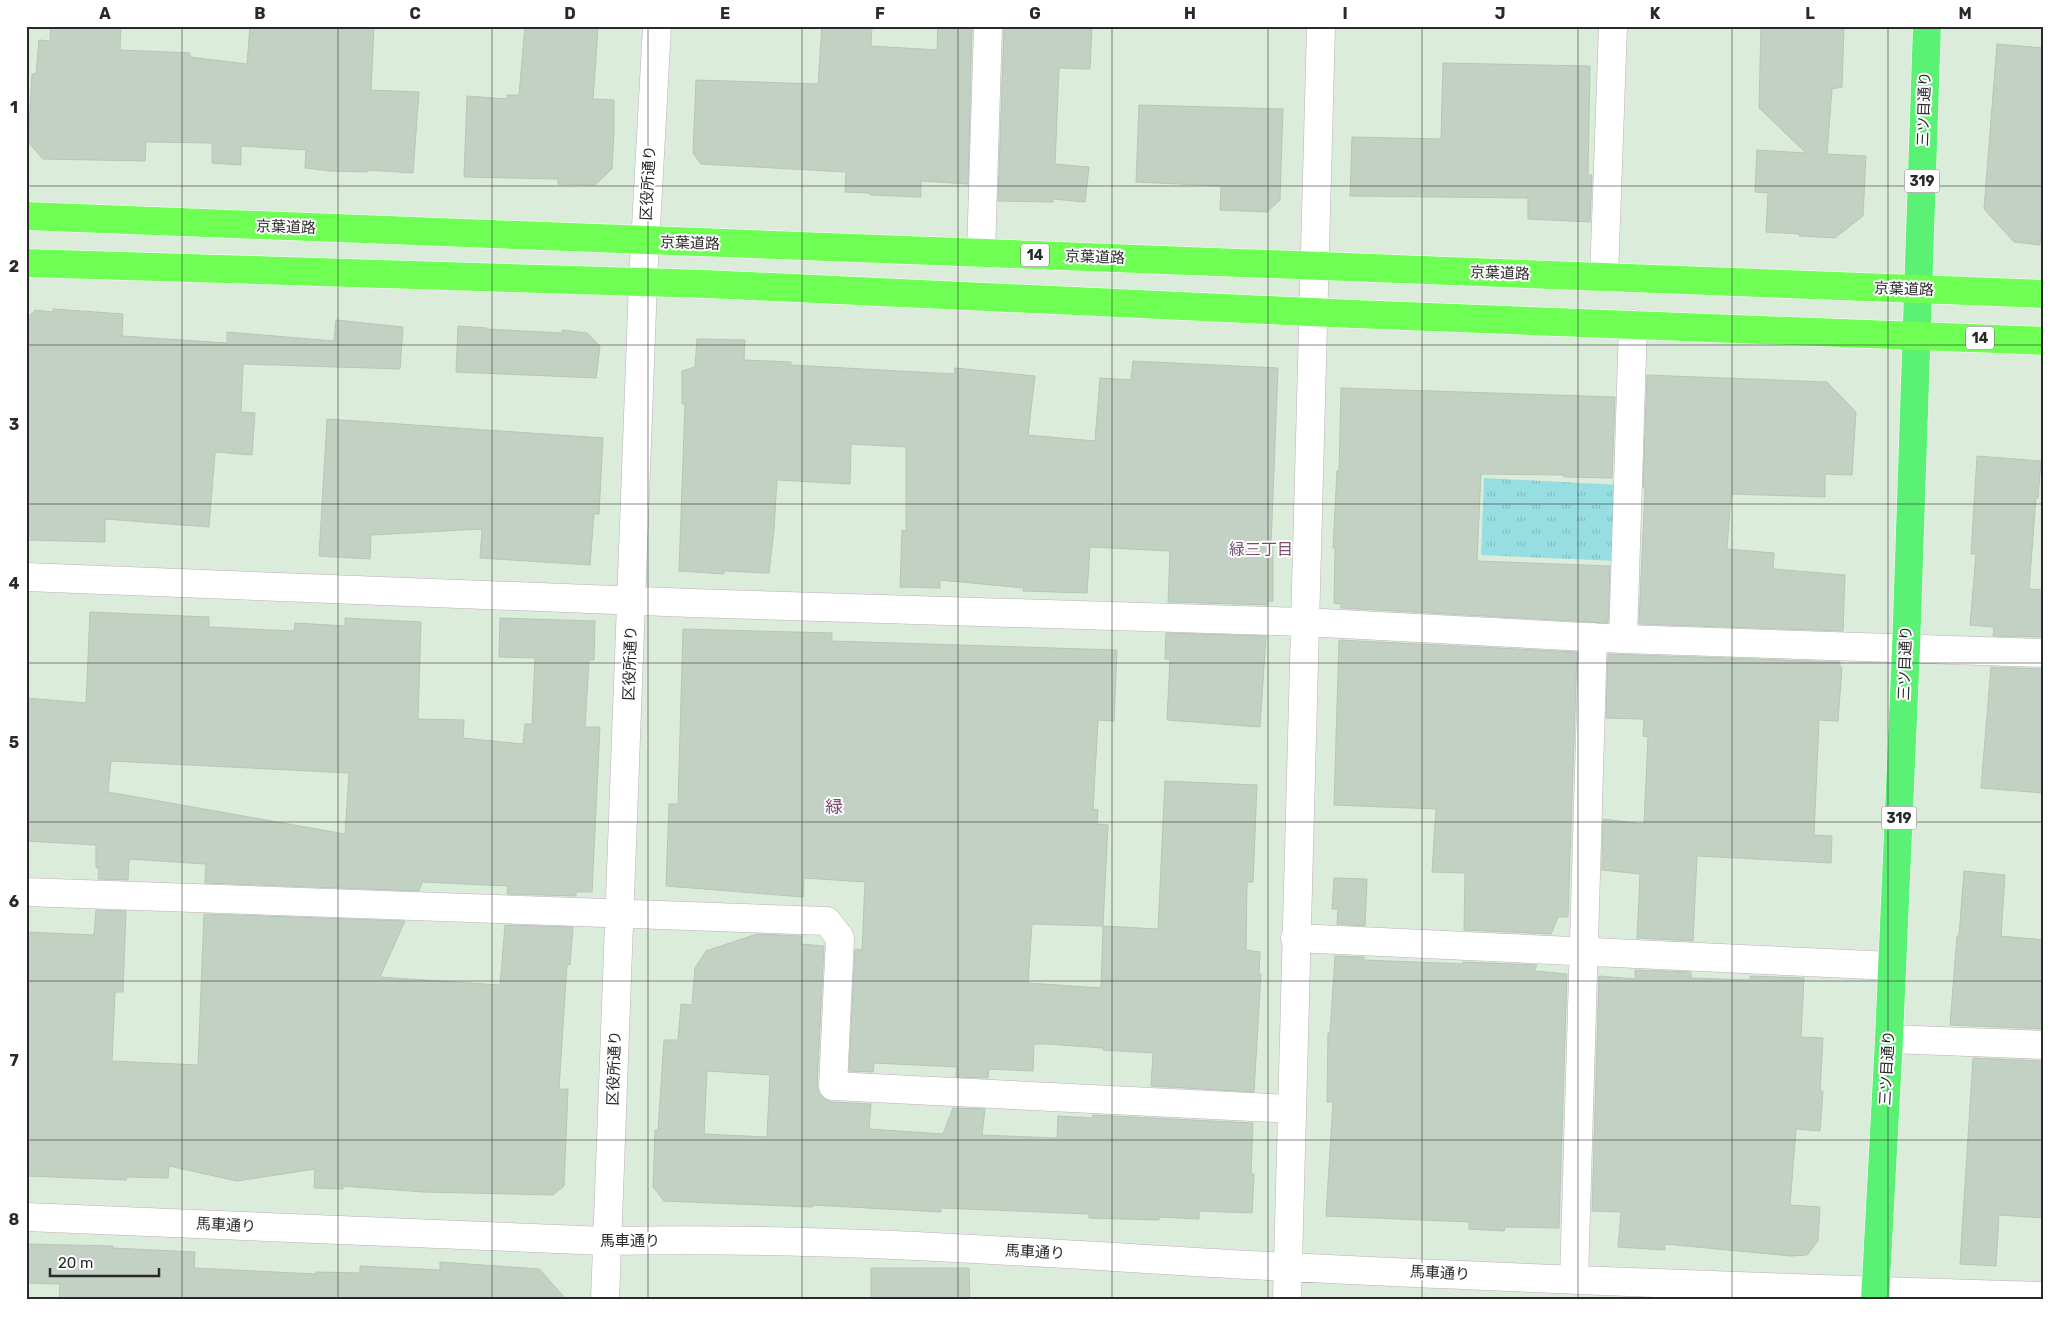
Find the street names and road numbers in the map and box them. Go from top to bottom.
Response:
street label: 三ツ目通り [1914,71,1934,147]
street label: 区役所通り [637,145,659,221]
road number: 319 [1904,170,1940,192]
street label: 京葉道路 [256,217,316,237]
street label: 京葉道路 [660,233,720,253]
road number: 14 [1021,244,1049,266]
street label: 京葉道路 [1065,247,1125,267]
street label: 京葉道路 [1470,263,1530,283]
street label: 京葉道路 [1874,279,1934,299]
road number: 14 [1966,326,1994,349]
street label: 区役所通り [620,625,640,701]
street label: 三ツ目通り [1895,625,1915,701]
road number: 319 [1882,806,1916,830]
street label: 区役所通り [604,1030,624,1106]
street label: 三ツ目通り [1876,1030,1898,1106]
street label: 馬車通り [196,1214,256,1236]
street label: 馬車通り [600,1232,660,1250]
street label: 馬車通り [1005,1241,1065,1263]
street label: 馬車通り [1410,1262,1470,1284]

